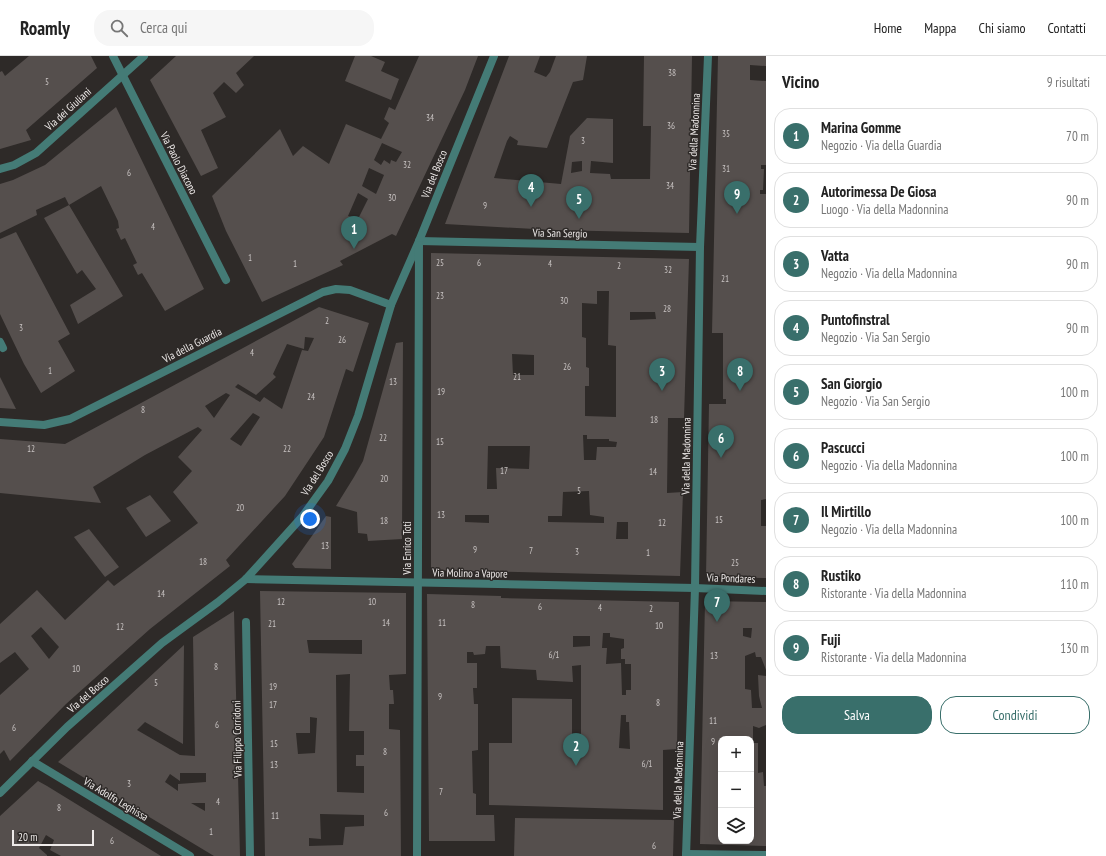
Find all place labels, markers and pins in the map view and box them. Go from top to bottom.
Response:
pin: 4 [518,174,544,207]
pin: 9 [724,181,750,214]
pin: 5 [566,186,592,219]
pin: 1 [341,216,367,249]
pin: 3 [649,358,675,391]
pin: 8 [727,358,753,391]
pin: 6 [708,425,734,458]
pin: 7 [704,589,730,622]
pin: 2 [563,733,589,766]

